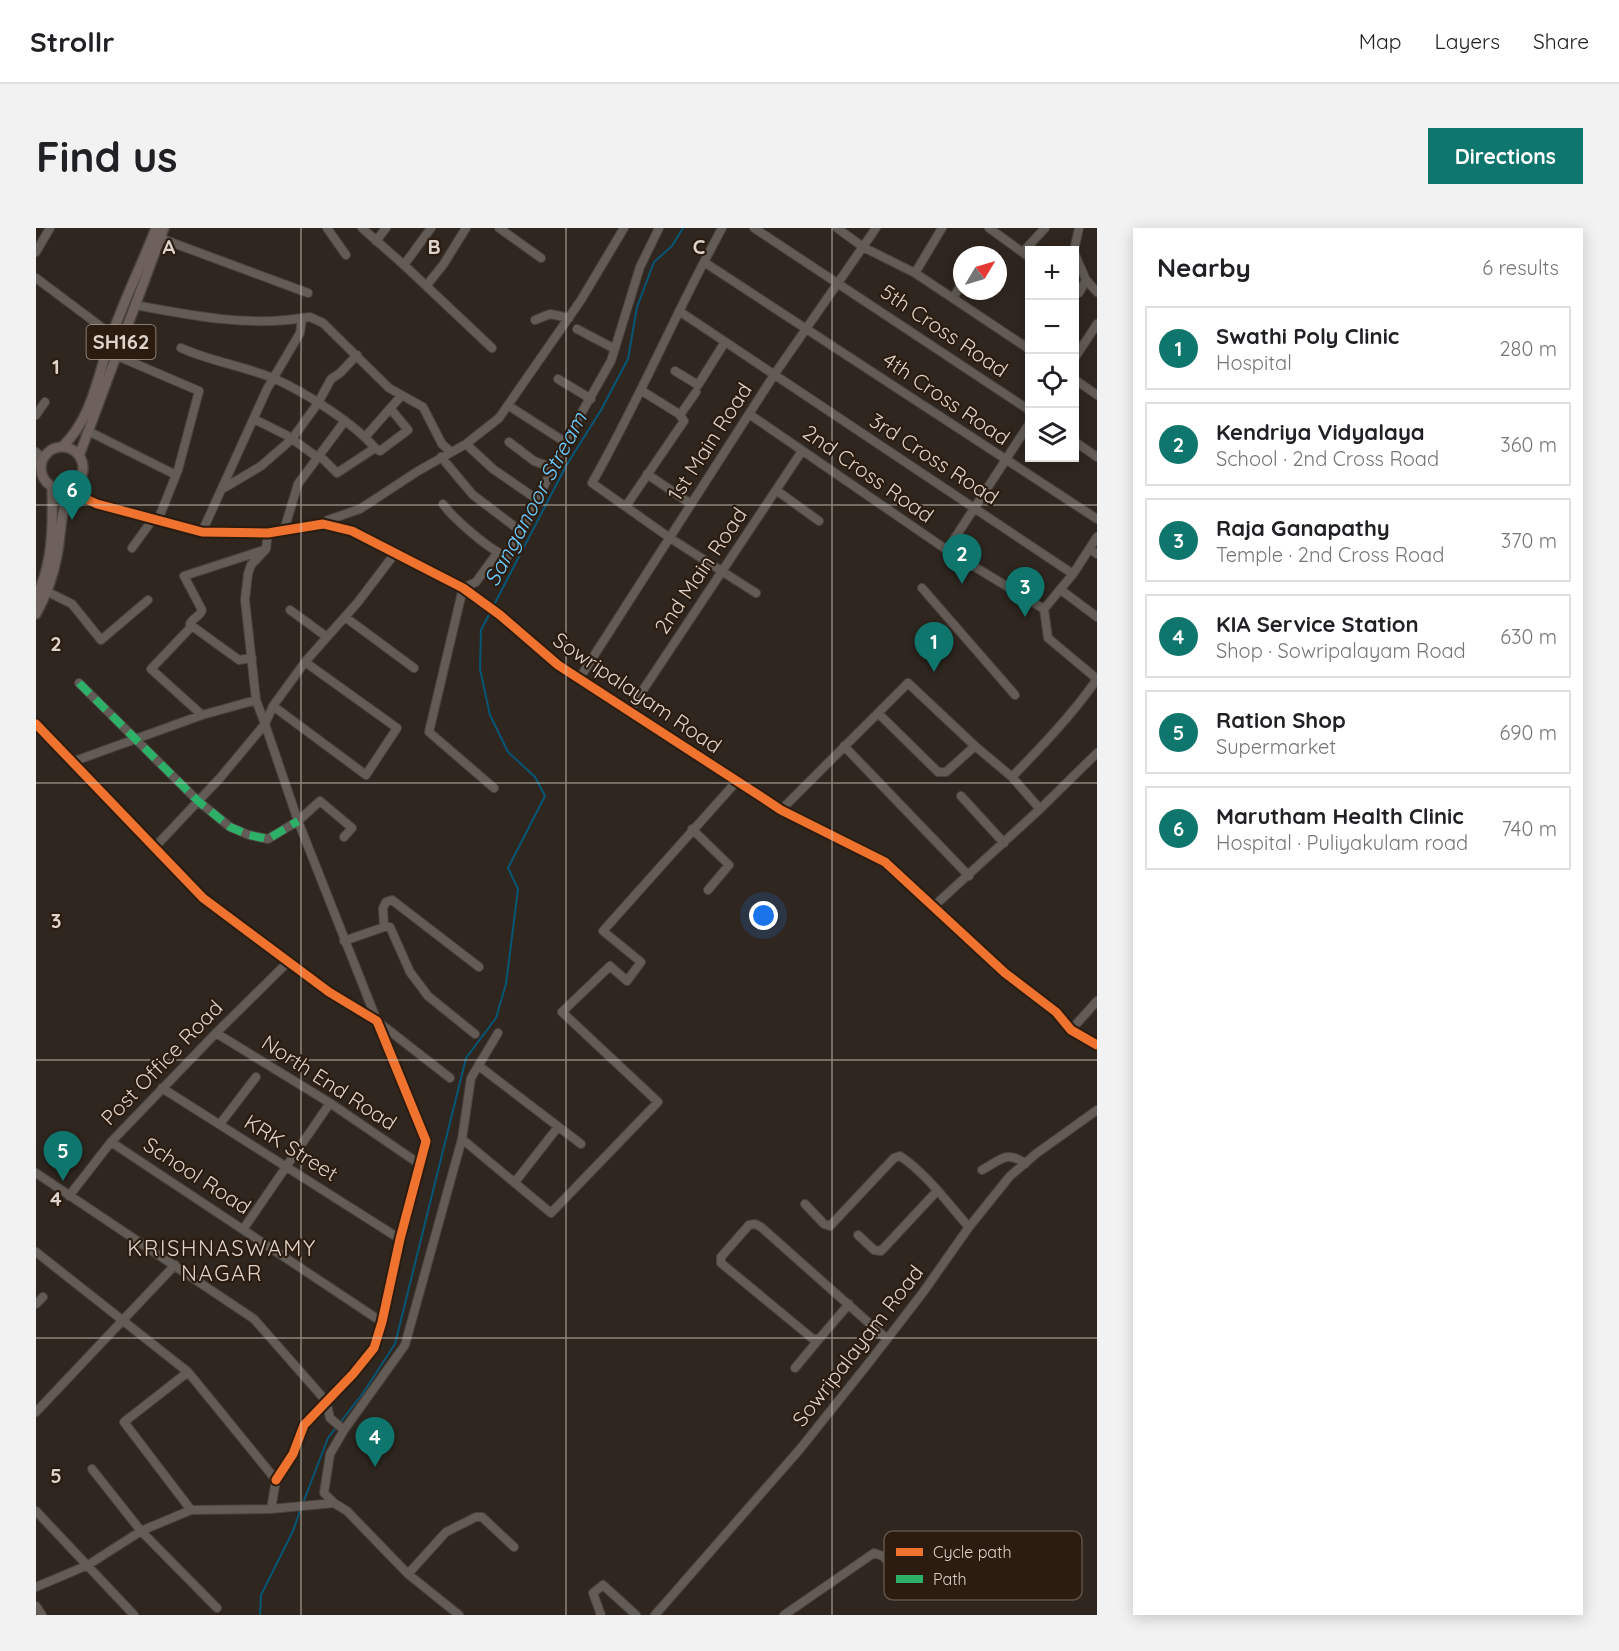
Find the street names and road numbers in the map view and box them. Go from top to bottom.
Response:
street label: 5th Cross Road [876,278,1013,382]
road number: SH162 [86,325,155,359]
street label: 4th Cross Road [878,346,1015,450]
street label: 1st Main Road [661,378,757,505]
street label: 3rd Cross Road [865,407,1004,510]
street label: 2nd Cross Road [798,418,939,528]
street label: 2nd Main Road [648,502,752,639]
street label: Sowripalayam Road [548,626,727,758]
street label: Post Office Road [95,994,228,1130]
street label: North End Road [257,1029,402,1135]
street label: KRK Street [240,1108,343,1186]
street label: School Road [139,1131,256,1219]
street label: Sowripalayam Road [786,1260,928,1431]

